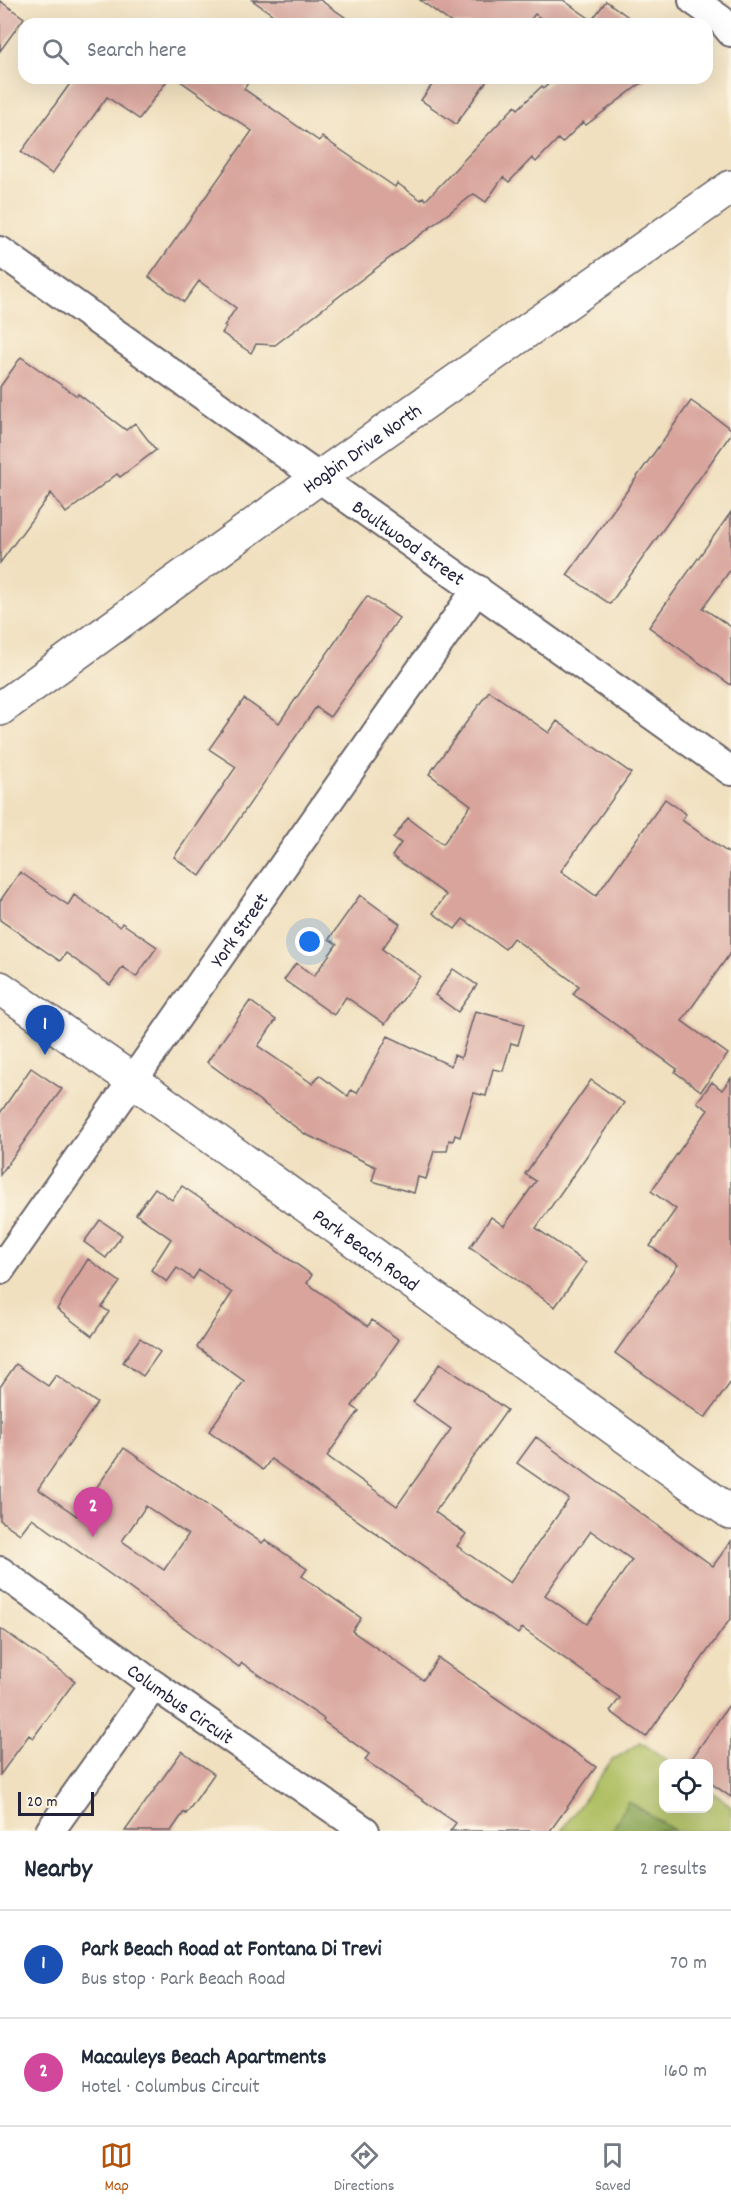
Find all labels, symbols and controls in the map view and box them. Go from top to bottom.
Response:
search box [18,18,713,84]
icon: search [39,35,72,68]
text: Search here [87,36,186,67]
street label: Hogbin Drive North [298,398,428,502]
street label: Boultwood Street [345,495,469,594]
street label: York Street [205,888,277,974]
your location [295,927,324,956]
pin: 1 [26,1006,64,1055]
street label: Park Beach Road [306,1203,424,1300]
pin: 2 [74,1488,112,1537]
street label: Columbus Circuit [120,1658,238,1753]
map controls [659,1759,713,1813]
button: locate [659,1759,713,1813]
scale bar [18,1789,94,1816]
text: 20 m [27,1791,57,1814]
text: Nearby [24,1852,92,1889]
text: 2 results [640,1856,707,1884]
text: Park Beach Road at Fontana Di Trevi [81,1935,382,1966]
text: 1 [41,1950,46,1978]
text: 70 m [670,1950,707,1978]
text: Bus stop · Park Beach Road [81,1966,285,1994]
text: Macauleys Beach Apartments [81,2043,326,2074]
text: 2 [39,2058,48,2086]
text: 160 m [664,2058,707,2086]
text: Hotel · Columbus Circuit [81,2074,260,2102]
tab: Map [100,2139,133,2198]
tab: Directions [334,2139,394,2198]
tab: Saved [595,2139,631,2198]

